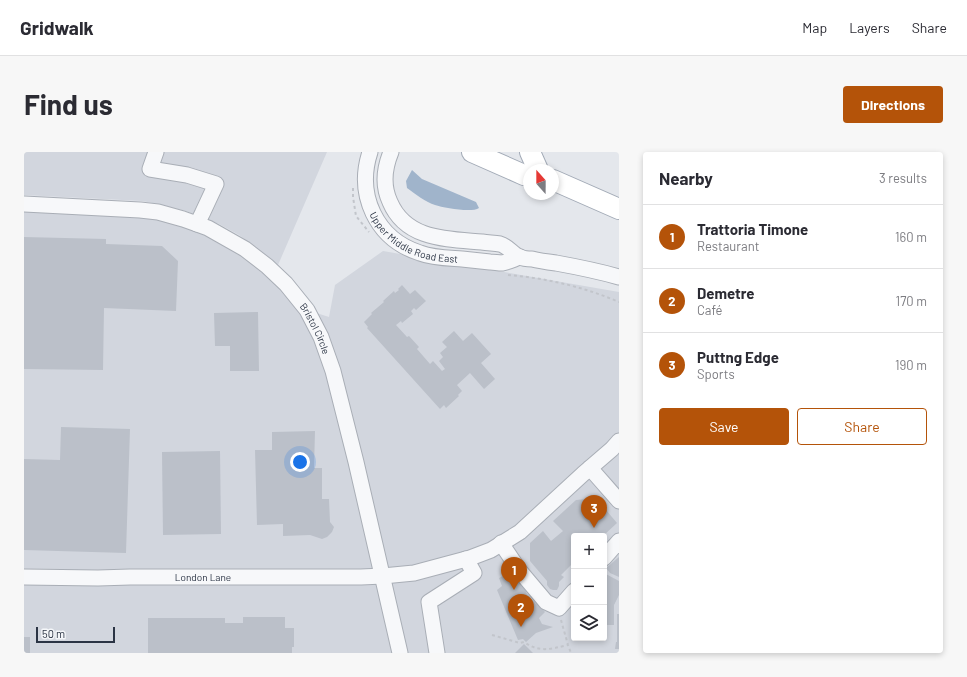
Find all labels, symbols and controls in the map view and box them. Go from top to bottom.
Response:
text: Gridwalk [20,16,94,39]
text: Map [802,19,827,36]
text: Layers [849,19,890,36]
text: Share [912,19,947,36]
button: Directions [843,86,943,123]
text: Find us [24,87,113,121]
north arrow [523,164,559,200]
text: Nearby [659,168,713,188]
text: 3 results [879,170,927,186]
street label: Upper Middle Road East [367,210,459,265]
text: Trattoria Timone [697,220,808,238]
text: 1 [670,229,674,245]
text: 160 m [895,229,927,245]
text: Restaurant [697,238,759,254]
text: Demetre [697,284,754,302]
text: 2 [668,293,676,309]
text: 170 m [896,293,927,309]
street label: Bristol Circle [298,300,333,356]
text: Café [697,302,722,318]
text: Puttng Edge [697,348,779,366]
text: 3 [668,357,676,373]
text: 190 m [895,357,927,373]
text: Sports [697,366,735,382]
button: Save [659,408,789,445]
button: Share [797,408,927,445]
your location [290,452,310,472]
pin: 3 [581,495,607,528]
map controls [571,533,607,641]
button: + [571,533,607,569]
pin: 1 [501,557,527,590]
button: − [571,569,607,605]
street label: London Lane [175,571,231,583]
pin: 2 [508,594,534,627]
button: layers [571,605,607,641]
scale bar [36,625,115,644]
text: 50 m [42,627,65,640]

